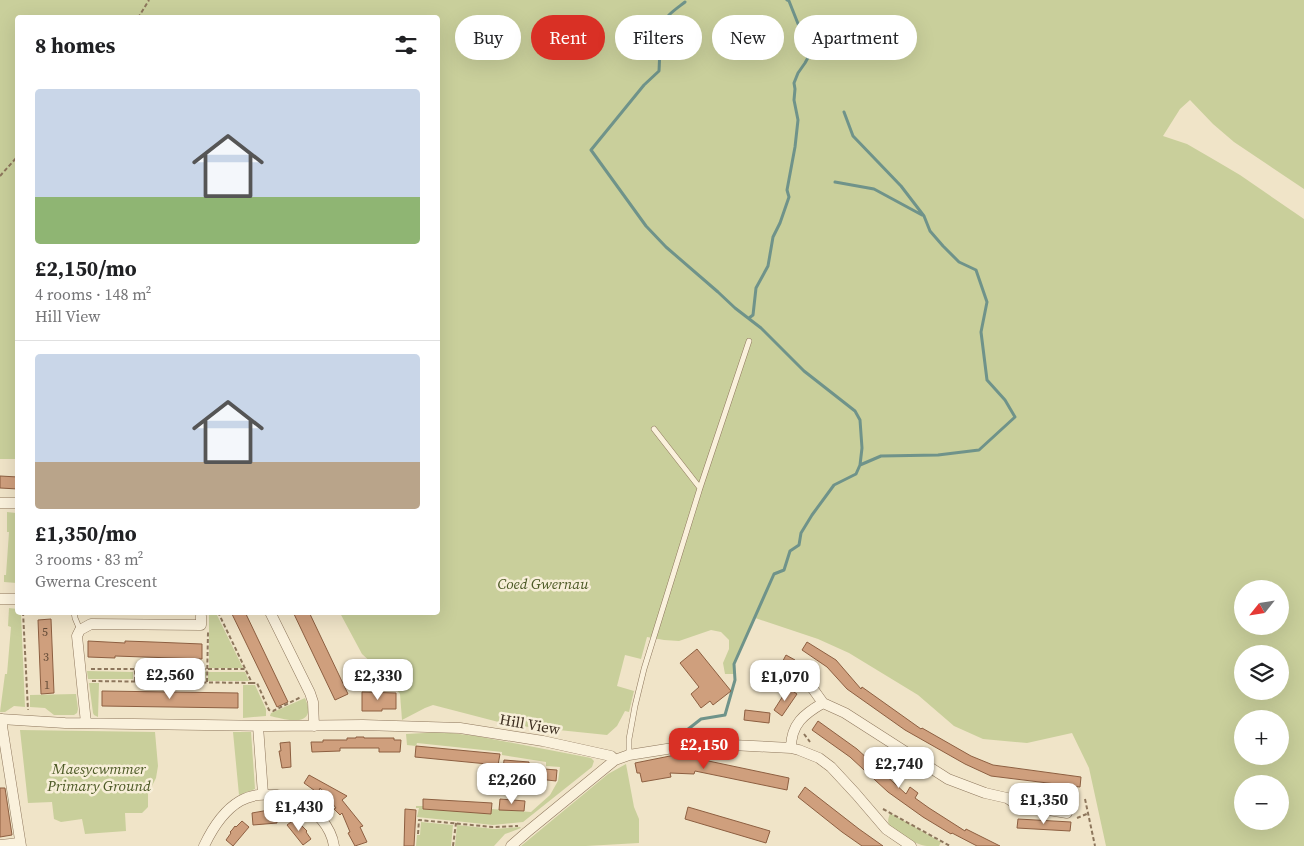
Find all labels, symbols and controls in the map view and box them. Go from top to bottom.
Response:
chip: Buy [455,15,521,60]
chip: Rent [531,15,605,60]
chip: Filters [615,15,702,60]
chip: New [712,15,784,60]
chip: Apartment [794,15,917,60]
text: 8 homes [35,31,115,60]
icon: filters [392,31,420,59]
icon: home [183,121,273,211]
text: £2,150/mo [35,254,137,283]
text: 4 rooms · 148 m² [35,283,151,305]
text: Hill View [35,305,100,327]
icon: home [183,387,273,477]
text: £1,350/mo [35,519,137,548]
text: 3 rooms · 83 m² [35,548,143,570]
text: Gwerna Crescent [35,570,157,592]
park label: Coed Gwernau [497,573,589,594]
north arrow [1234,580,1289,635]
map controls [1234,580,1289,830]
house number: 5 [42,624,48,640]
button: layers [1234,645,1289,700]
house number: 3 [43,649,49,665]
pin: £2,560 [129,658,211,700]
pin: £2,330 [337,658,419,701]
pin: £1,070 [744,660,826,702]
text: £2,560 [146,663,194,685]
text: £2,330 [354,664,402,686]
text: £1,070 [761,665,809,687]
house number: 1 [44,677,50,693]
street label: Hill View [498,708,563,740]
button: + [1234,710,1289,765]
pin: £2,150 [663,728,745,770]
text: £2,150 [680,733,728,755]
pin: £2,740 [858,746,940,789]
text: £2,740 [875,752,923,774]
park label: Maesycwmmer Primary Ground [46,758,151,796]
pin: £2,260 [471,762,553,805]
text: £2,260 [488,768,536,790]
button: − [1234,775,1289,830]
pin: £1,350 [1003,782,1085,825]
text: £1,350 [1020,788,1068,810]
pin: £1,430 [258,790,340,832]
text: £1,430 [275,795,323,817]

